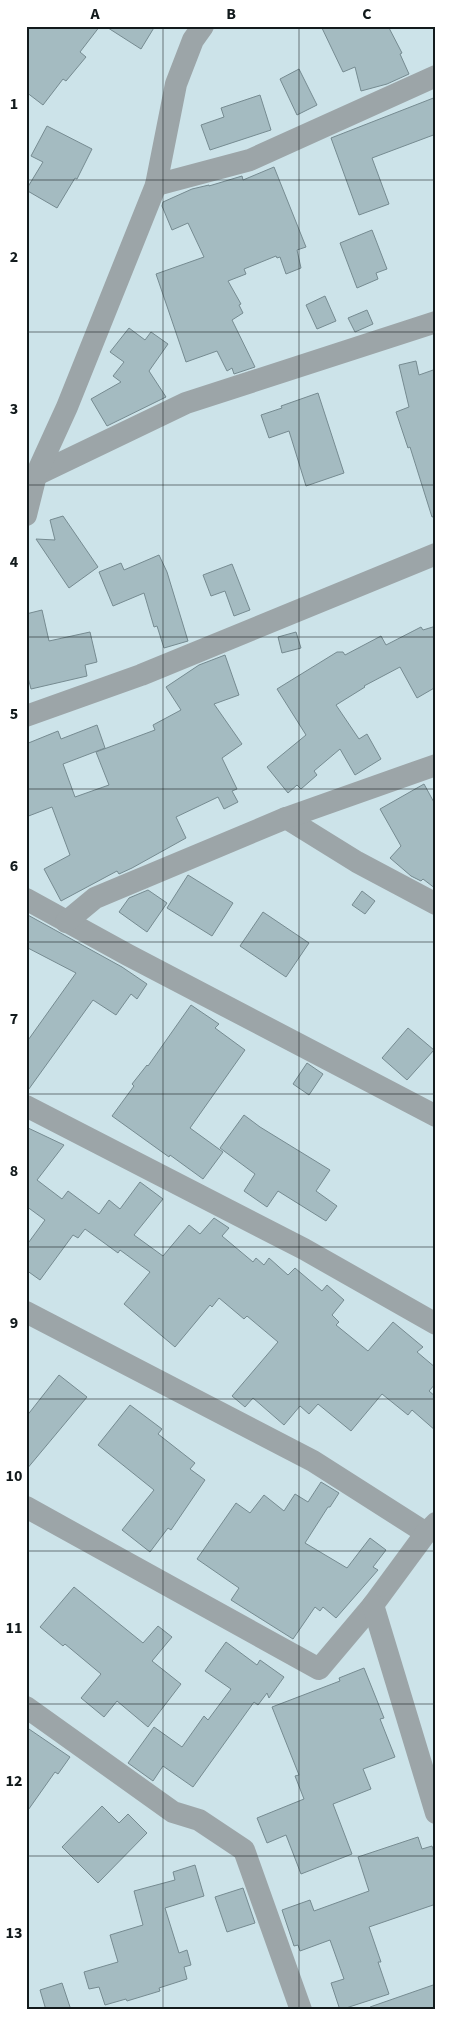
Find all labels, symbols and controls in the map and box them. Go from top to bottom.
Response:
text: A [89,3,100,25]
text: B [226,3,236,25]
text: C [362,3,372,25]
text: 1 [10,93,18,115]
text: 2 [10,246,18,268]
text: 3 [10,398,18,420]
text: 4 [10,551,19,573]
text: 5 [10,703,18,725]
text: 6 [10,855,18,877]
text: 7 [10,1008,18,1030]
text: 8 [10,1160,18,1182]
text: 9 [10,1312,18,1334]
text: 10 [6,1465,22,1487]
text: 11 [6,1617,22,1639]
text: 12 [6,1770,22,1792]
text: 13 [6,1922,22,1944]

